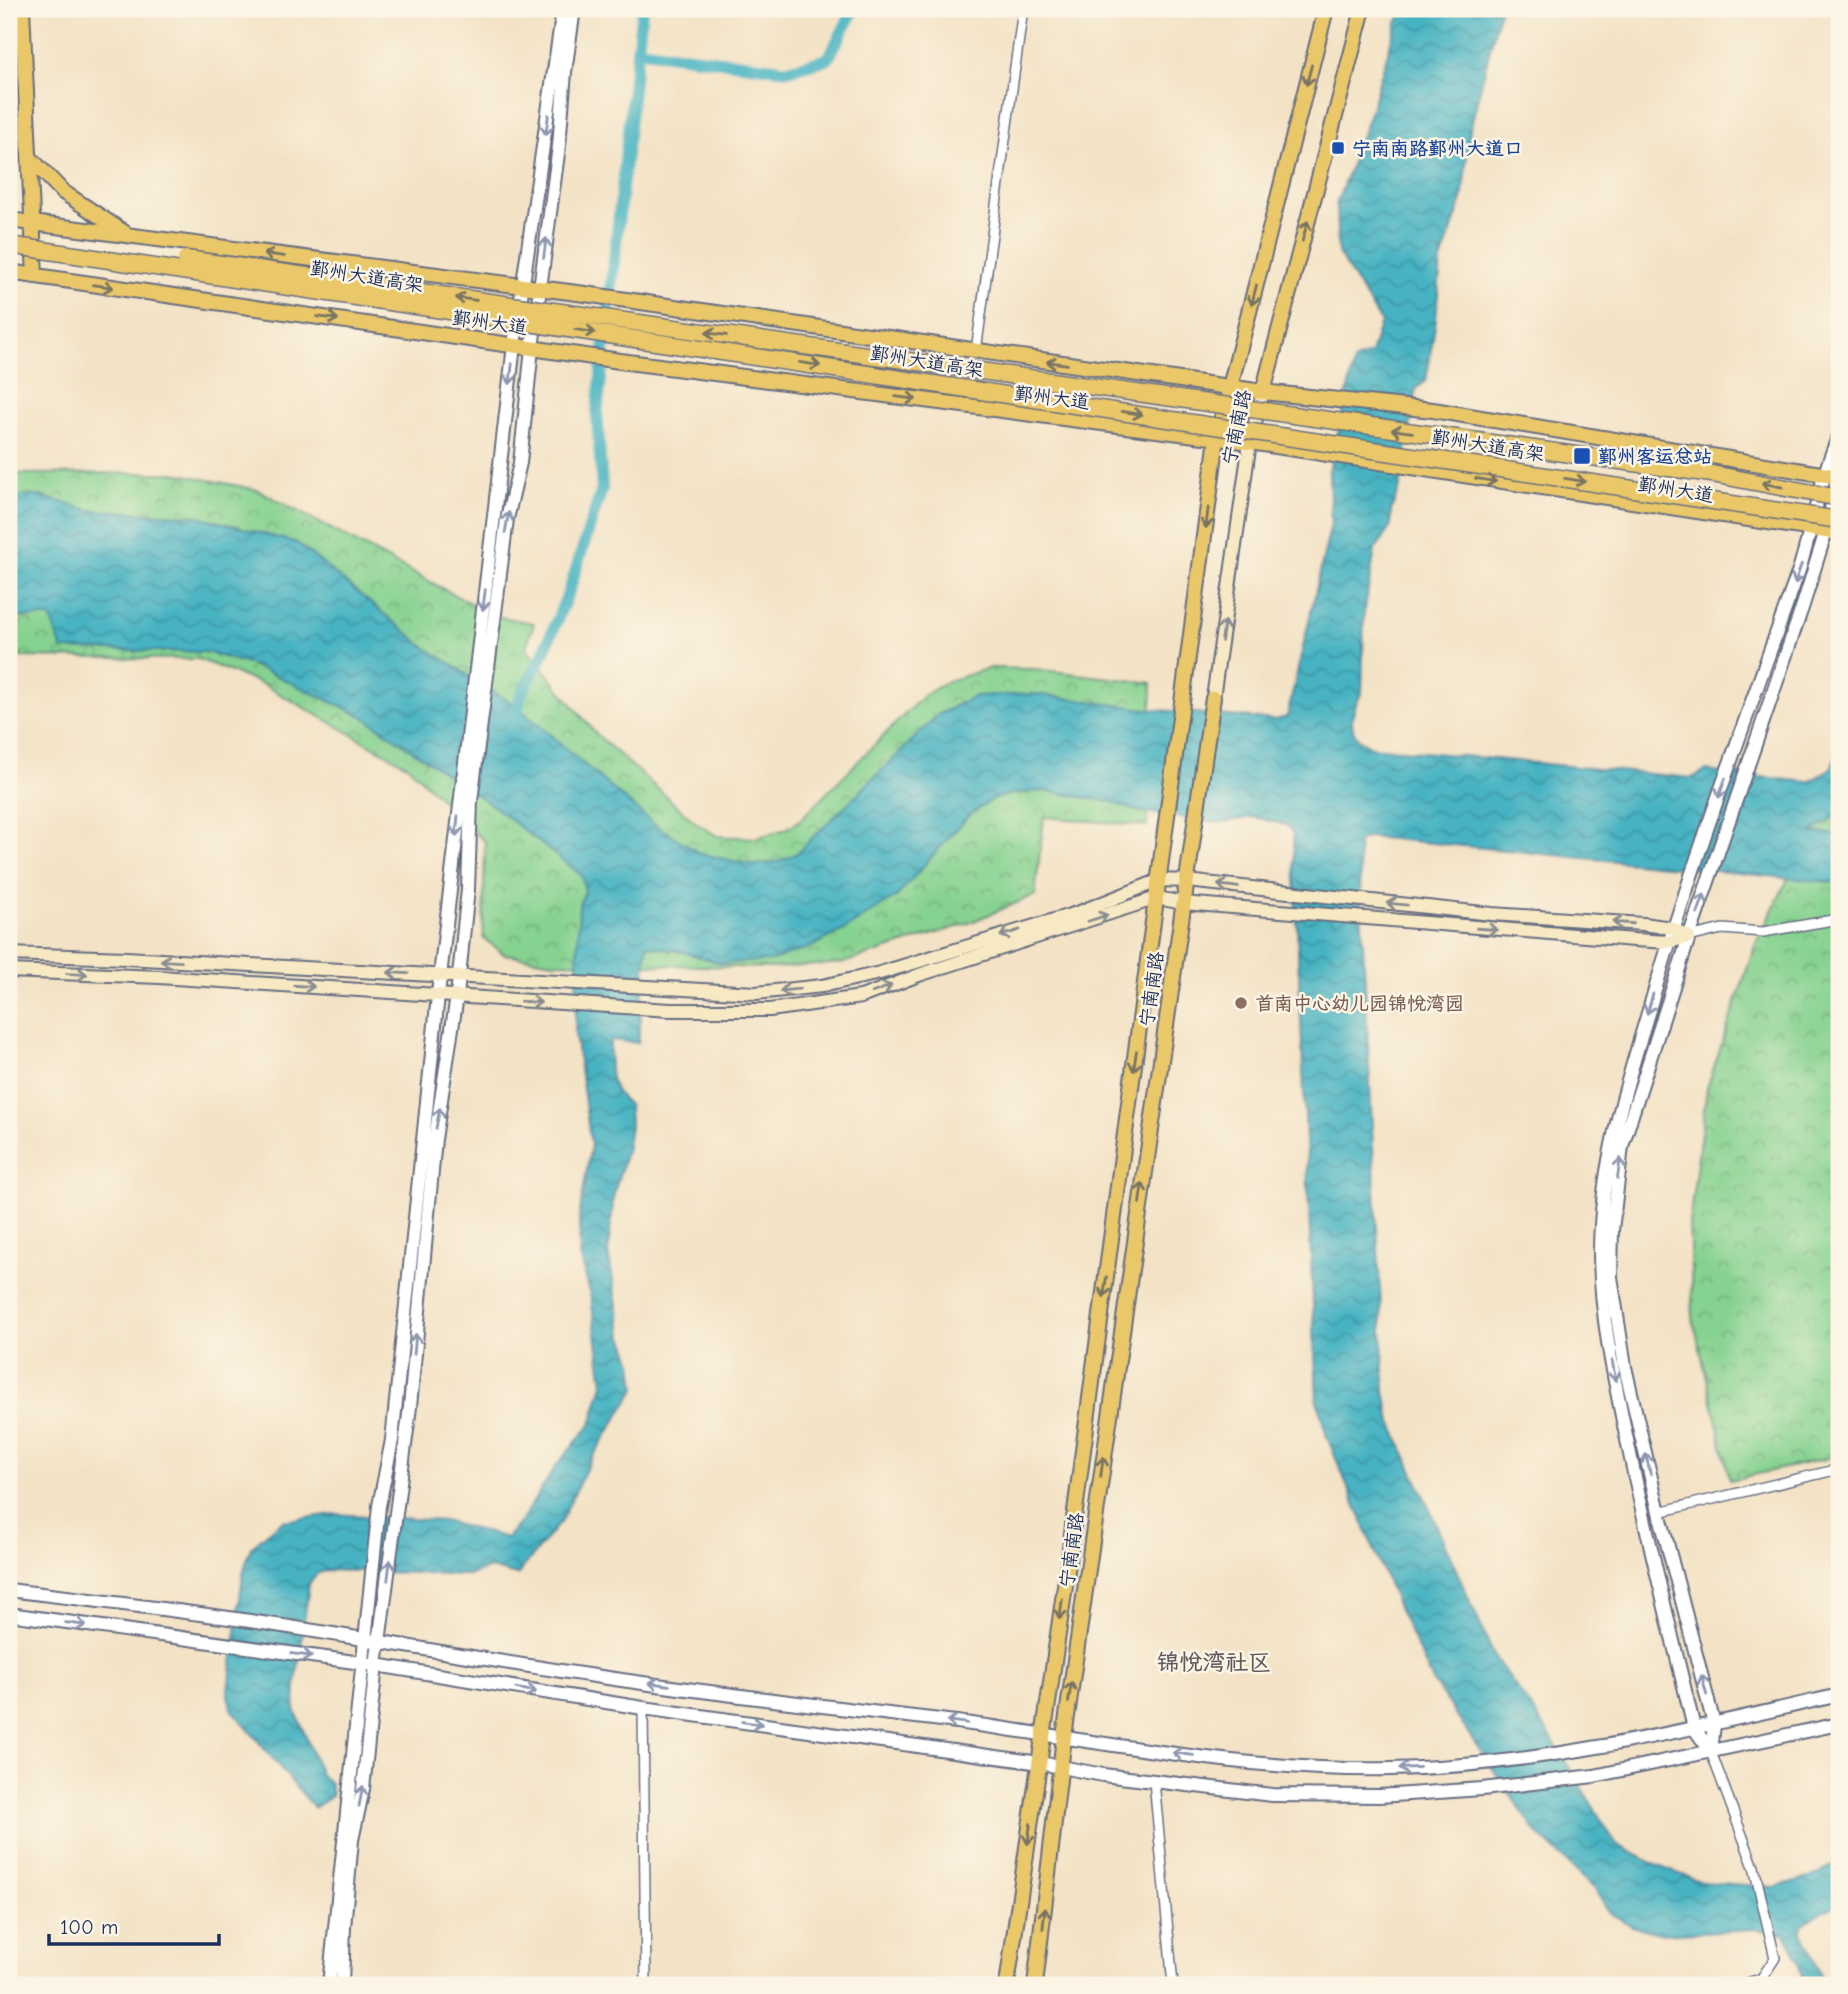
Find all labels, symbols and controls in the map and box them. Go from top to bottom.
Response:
one-way arrow [1302,63,1315,86]
one-way arrow [541,113,554,136]
place label: 宁南南路鄞州大道口 [1352,138,1523,160]
marker: 宁南南路鄞州大道口 [1330,140,1346,156]
one-way arrow [1299,221,1312,243]
one-way arrow [539,237,552,260]
one-way arrow [263,248,286,261]
street label: 鄞州大道高架 [309,257,425,297]
one-way arrow [91,279,113,292]
one-way arrow [1247,284,1260,306]
one-way arrow [455,292,478,305]
street label: 鄞州大道 [451,307,529,339]
one-way arrow [316,312,339,325]
one-way arrow [573,324,596,337]
one-way arrow [705,327,727,340]
street label: 鄞州大道高架 [869,342,985,382]
one-way arrow [1046,356,1069,369]
one-way arrow [798,358,821,371]
one-way arrow [504,362,517,385]
street label: 鄞州大道 [1013,382,1091,414]
street label: 宁南南路 [1218,388,1256,467]
one-way arrow [894,391,917,404]
one-way arrow [1120,407,1143,420]
one-way arrow [1391,424,1414,437]
street label: 鄞州大道高架 [1430,426,1546,466]
marker: 鄞州客运总站 [1572,446,1592,466]
place label: 鄞州客运总站 [1598,446,1712,468]
one-way arrow [1475,473,1497,486]
street label: 鄞州大道 [1637,473,1715,507]
one-way arrow [1563,474,1586,487]
one-way arrow [1761,478,1784,492]
one-way arrow [1200,506,1213,529]
one-way arrow [500,511,514,534]
one-way arrow [1791,562,1803,584]
one-way arrow [478,588,491,611]
one-way arrow [1217,620,1230,643]
one-way arrow [1715,777,1727,799]
one-way arrow [450,814,463,837]
one-way arrow [1217,879,1239,892]
one-way arrow [1695,893,1708,915]
one-way arrow [1386,897,1409,910]
one-way arrow [1087,910,1109,923]
one-way arrow [1613,916,1635,929]
one-way arrow [1475,923,1498,936]
one-way arrow [999,928,1021,941]
street label: 宁南南路 [1136,950,1168,1028]
one-way arrow [160,954,183,967]
one-way arrow [65,967,88,980]
one-way arrow [387,967,410,980]
one-way arrow [292,980,315,993]
one-way arrow [871,981,893,994]
one-way arrow [779,984,802,997]
place label: 首南中心幼儿园锦悦湾园 [1255,993,1464,1015]
one-way arrow [1643,993,1656,1015]
marker: 首南中心幼儿园锦悦湾园 [1233,995,1249,1011]
one-way arrow [519,996,542,1009]
one-way arrow [1129,1049,1142,1072]
one-way arrow [432,1107,446,1130]
one-way arrow [1613,1157,1626,1180]
one-way arrow [1135,1182,1148,1205]
one-way arrow [1099,1275,1112,1298]
one-way arrow [409,1333,422,1356]
one-way arrow [1607,1359,1621,1382]
one-way arrow [1641,1454,1654,1476]
one-way arrow [1096,1456,1109,1478]
street label: 宁南南路 [1056,1511,1088,1589]
one-way arrow [383,1559,396,1582]
one-way arrow [1055,1597,1068,1620]
one-way arrow [64,1617,87,1630]
one-way arrow [290,1649,313,1662]
district label: 锦悦湾社区 [1157,1649,1272,1676]
one-way arrow [1697,1674,1710,1697]
one-way arrow [648,1678,671,1691]
one-way arrow [1064,1681,1077,1704]
one-way arrow [514,1684,537,1698]
one-way arrow [947,1716,969,1729]
one-way arrow [740,1717,762,1730]
one-way arrow [1172,1747,1195,1760]
one-way arrow [1399,1762,1421,1775]
one-way arrow [355,1785,369,1808]
one-way arrow [1022,1822,1035,1845]
scale bar [49,1903,219,1947]
one-way arrow [1038,1907,1051,1929]
text: 100 m [60,1915,118,1939]

